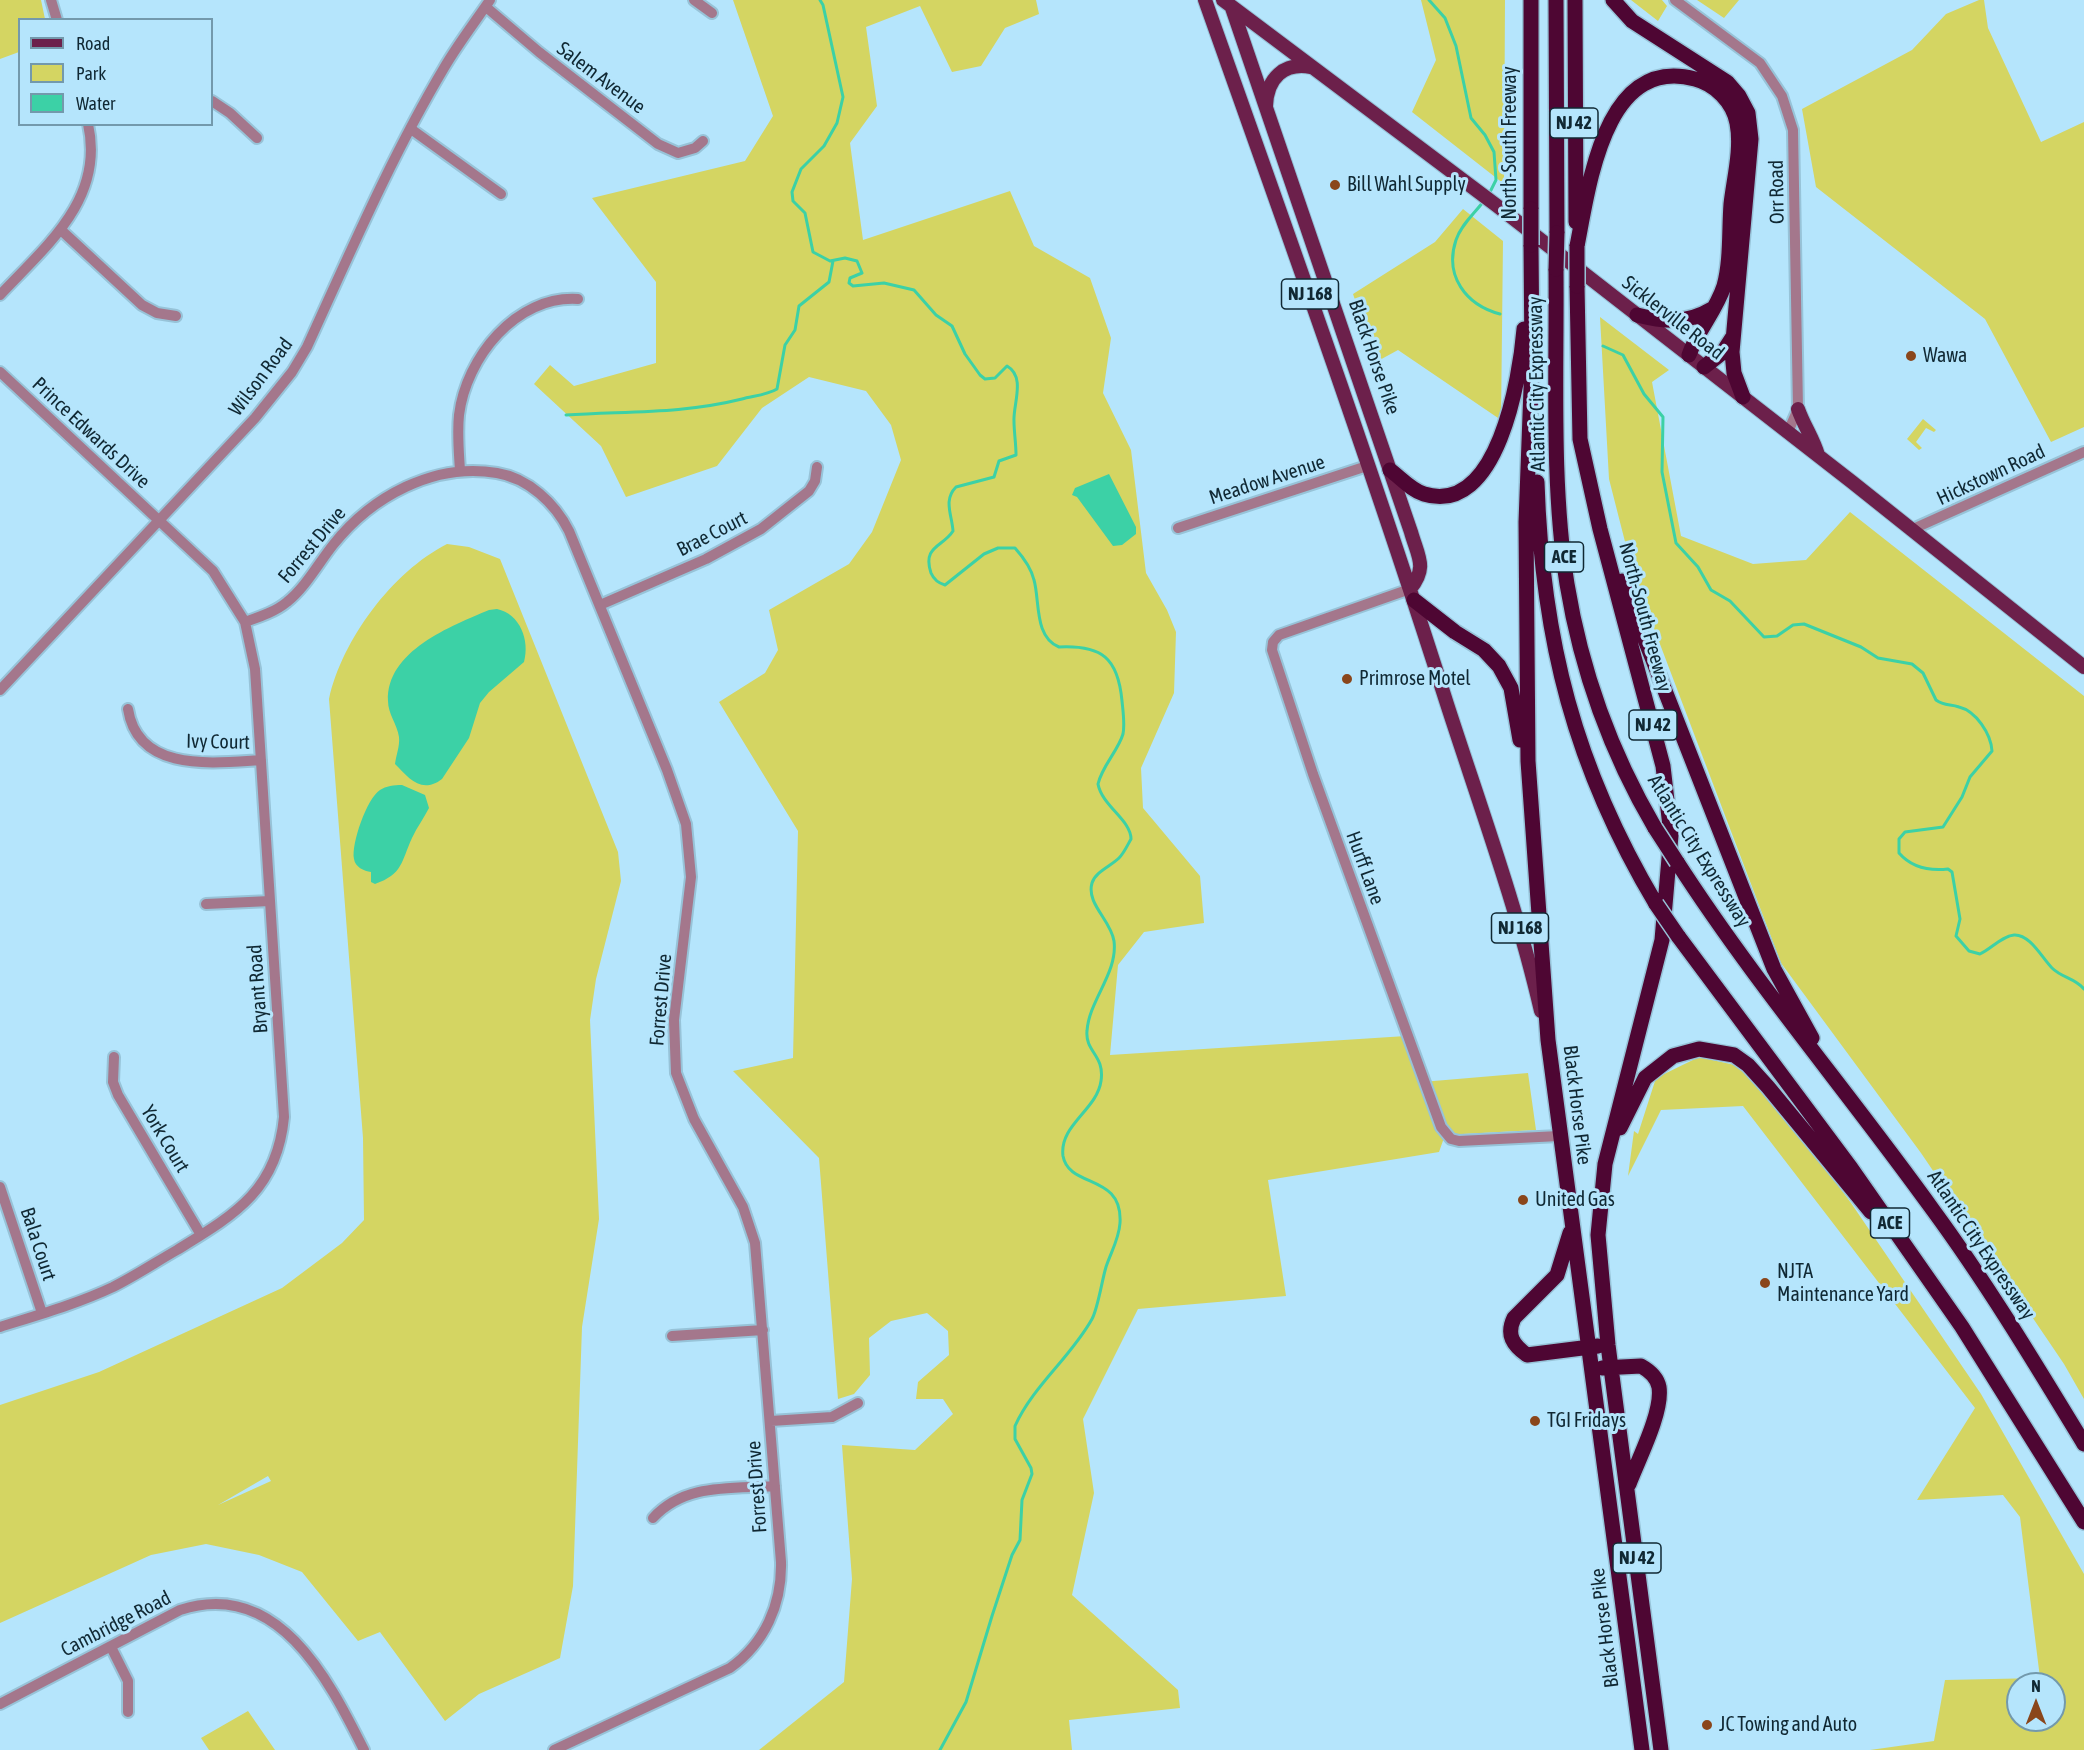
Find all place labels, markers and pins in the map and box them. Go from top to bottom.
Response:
place label: Bill Wahl Supply [1347,173,1466,197]
marker: Bill Wahl Supply [1328,178,1342,192]
place label: Wawa [1923,344,1967,368]
marker: Wawa [1904,349,1918,363]
place label: Primrose Motel [1359,667,1471,691]
marker: Primrose Motel [1340,672,1354,686]
place label: United Gas [1535,1188,1615,1212]
marker: United Gas [1516,1193,1530,1207]
place label: NJTA Maintenance Yard [1777,1260,1909,1307]
marker: NJTA Maintenance Yard [1758,1276,1772,1290]
place label: TGI Fridays [1547,1409,1626,1433]
marker: TGI Fridays [1528,1414,1542,1428]
place label: JC Towing and Auto [1719,1713,1857,1737]
marker: JC Towing and Auto [1700,1718,1714,1732]

